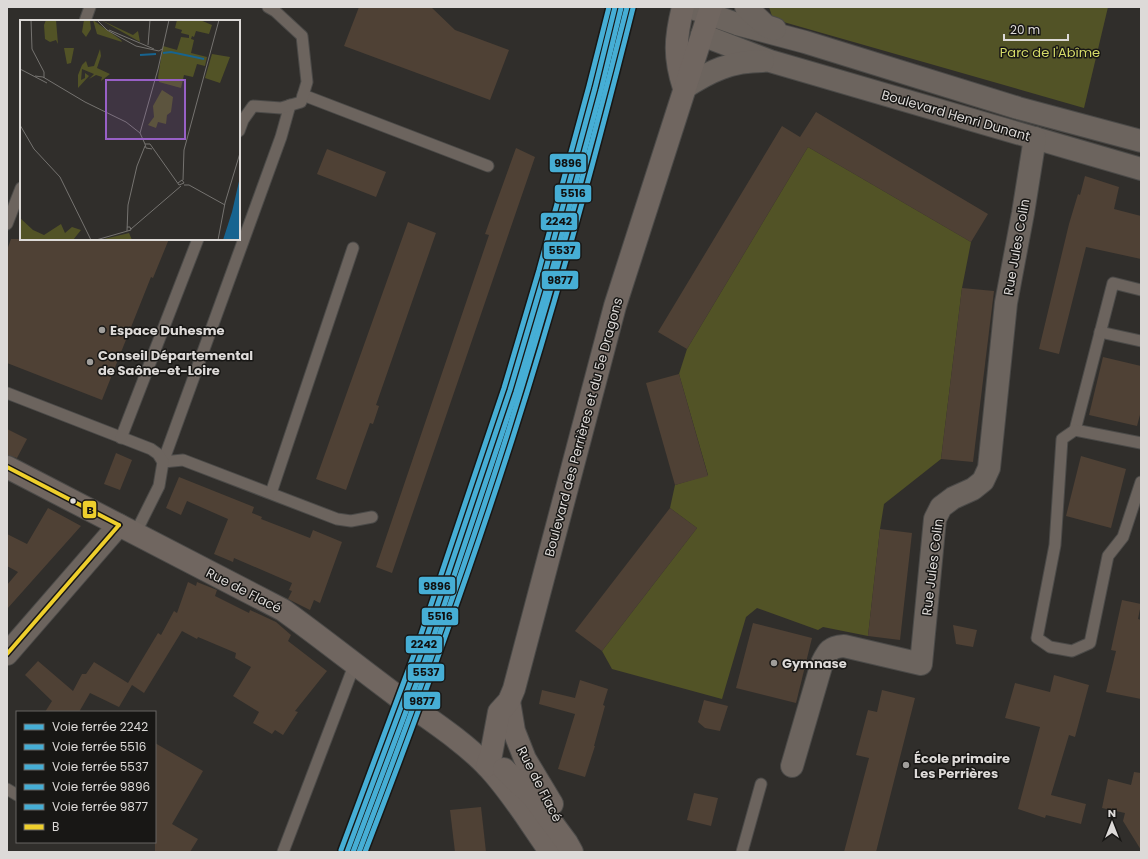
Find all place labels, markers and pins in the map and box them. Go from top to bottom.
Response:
place label: Espace Duhesme [110,321,225,340]
marker: Espace Duhesme [97,325,107,335]
place label: Conseil Départemental de Saône-et-Loire [98,346,253,380]
marker: Conseil Départemental de Saône-et-Loire [85,357,95,367]
unlabelled marker [68,496,78,506]
place label: Gymnase [782,654,847,673]
marker: Gymnase [769,658,779,668]
place label: École primaire Les Perrières [914,749,1010,783]
marker: École primaire Les Perrières [901,760,911,770]

